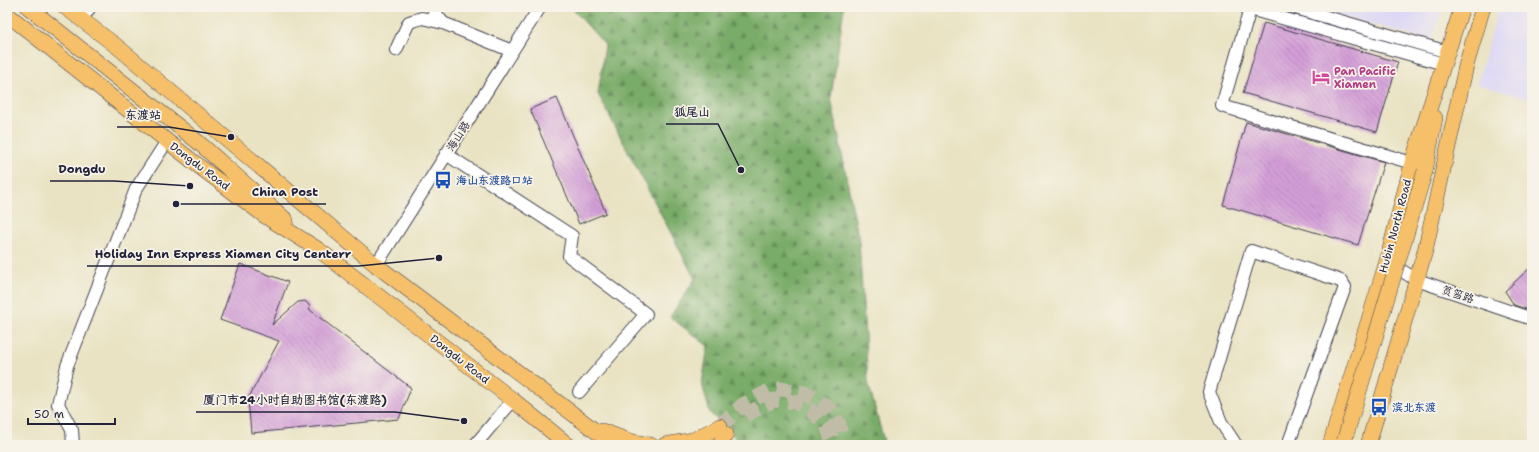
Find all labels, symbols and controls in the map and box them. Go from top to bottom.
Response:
place label: Pan Pacific Xiamen [1334,64,1396,92]
hotel icon: Pan Pacific Xiamen [1311,67,1331,87]
callout: 狐尾山 [666,100,718,124]
callout: 东渡站 [117,103,169,127]
text: 狐尾山 [674,104,710,120]
text: 东渡站 [125,107,161,123]
street label: 海山路 [443,118,474,154]
street label: Dongdu Road [167,139,233,194]
callout: Dongdu [50,157,114,181]
text: Dongdu [58,161,106,177]
bus stop icon: 海山东渡路口站 [433,170,453,190]
place label: 海山东渡路口站 [456,173,533,188]
street label: Hubin North Road [1376,177,1415,275]
callout: China Post [243,180,326,204]
text: China Post [252,184,318,200]
callout: Holiday Inn Express Xiamen City Centerr [87,242,359,266]
text: Holiday Inn Express Xiamen City Centerr [95,246,352,262]
street label: 筼筜路 [1440,282,1476,307]
street label: Dongdu Road [427,331,493,387]
callout: 厦门市24小时自助图书馆(东渡路) [196,388,395,412]
text: 厦门市24小时自助图书馆(东渡路) [203,392,387,408]
bus stop icon: 滨北东渡 [1369,397,1389,417]
scale bar [28,400,115,426]
place label: 滨北东渡 [1392,400,1436,415]
text: 50 m [34,406,64,422]

